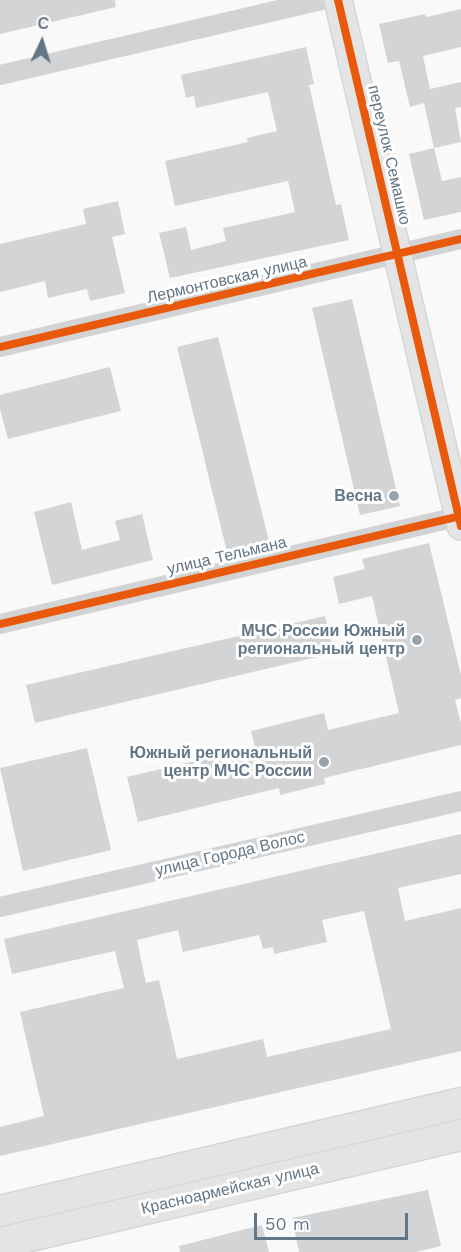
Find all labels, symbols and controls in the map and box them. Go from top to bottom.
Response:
north arrow [12,12,72,72]
text: С [37,14,50,33]
street label: переулок Семашко [364,83,414,227]
street label: Лермонтовская улица [145,252,309,308]
place label: Весна [334,486,382,506]
marker: Весна [387,489,401,503]
street label: улица Тельмана [165,533,289,579]
place label: МЧС России Южный региональный центр [238,621,405,659]
marker: МЧС России Южный региональный центр [410,633,424,647]
place label: Южный региональный центр МЧС России [130,743,312,781]
marker: Южный региональный центр МЧС России [317,755,331,769]
street label: улица Города Волос [153,827,307,881]
street label: Красноармейская улица [139,1159,321,1219]
scale bar [257,1201,412,1239]
text: 50 m [265,1213,310,1234]

